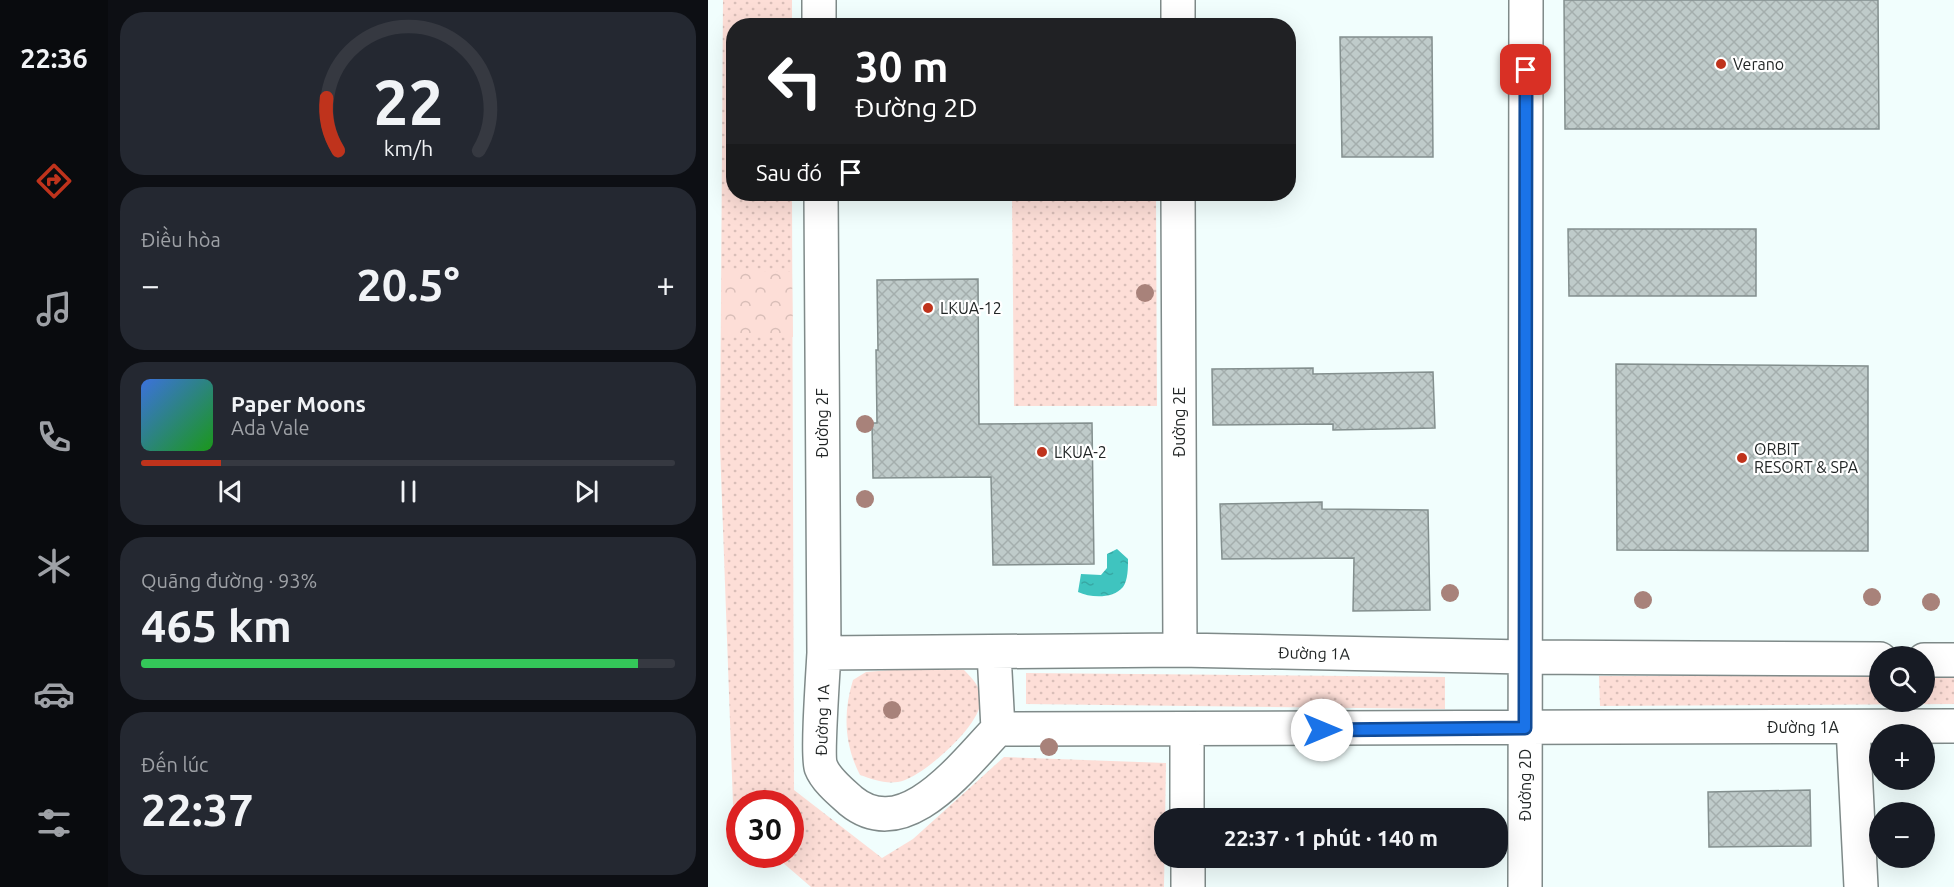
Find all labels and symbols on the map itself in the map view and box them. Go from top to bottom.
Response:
pin [1500,44,1551,95]
place label: Verano [1733,55,1784,73]
marker: Verano [1714,57,1728,71]
place label: LKUA-12 [940,299,1002,317]
marker: LKUA-12 [921,301,935,315]
street label: Đường 2E [1170,387,1188,457]
street label: Đường 2F [813,388,831,458]
place label: ORBIT RESORT & SPA [1754,440,1859,476]
place label: LKUA-2 [1054,443,1107,461]
marker: LKUA-2 [1035,445,1049,459]
marker: ORBIT RESORT & SPA [1735,451,1749,465]
street label: Đường 1A [1278,643,1351,663]
street label: Đường 1A [812,683,832,756]
position arrow [1290,698,1354,762]
street label: Đường 1A [1767,718,1839,736]
street label: Đường 2D [1516,749,1534,821]
speed limit sign: 30 [726,790,804,868]

